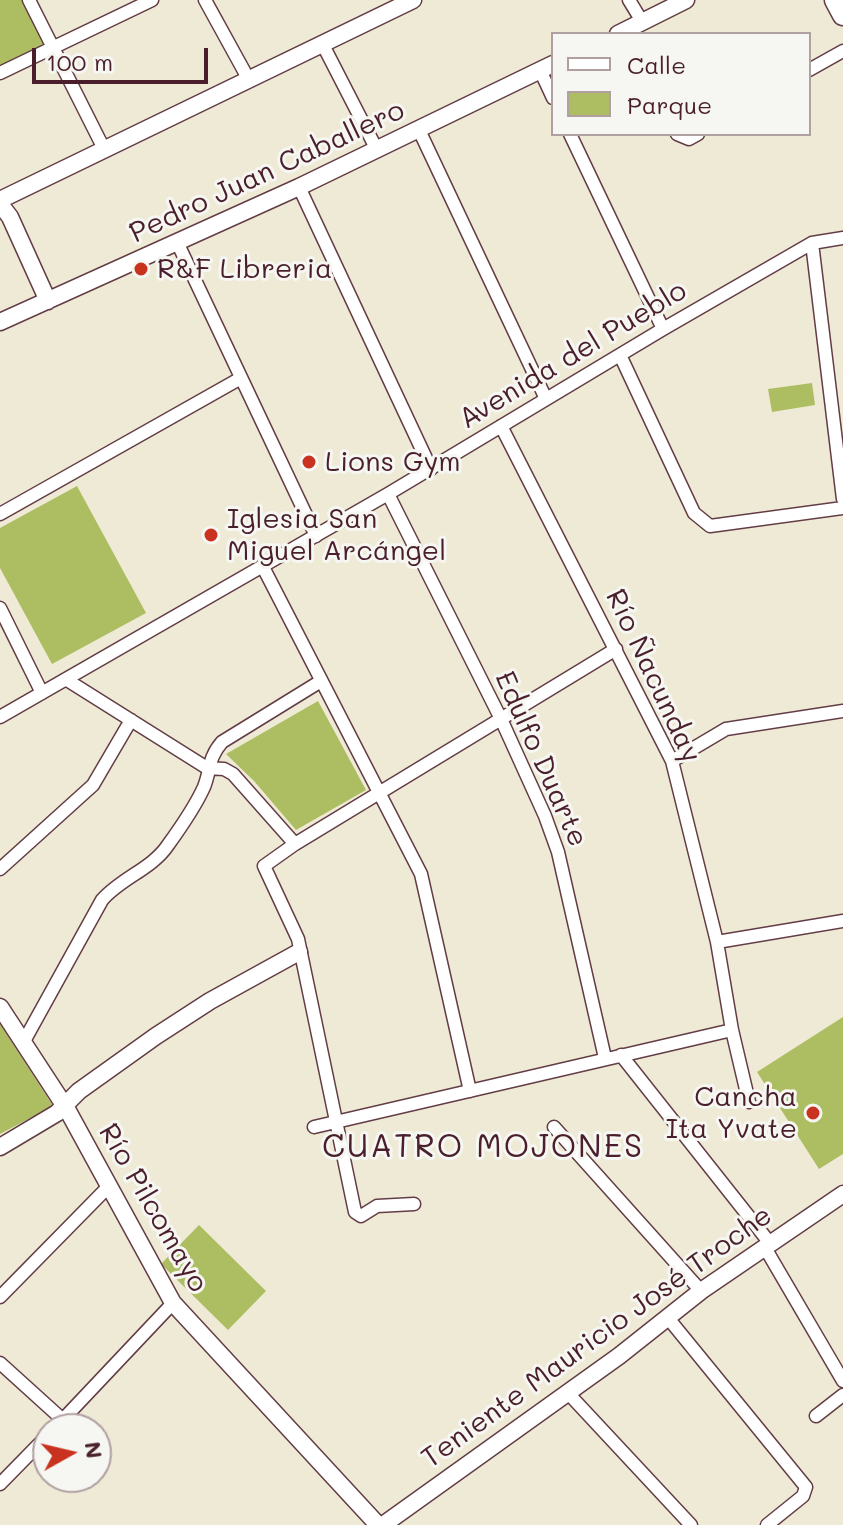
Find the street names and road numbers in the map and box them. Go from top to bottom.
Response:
street label: Pedro Juan Caballero [124,94,410,250]
street label: Avenida del Pueblo [453,274,693,436]
street label: Río Ñacunday [598,584,708,768]
street label: Edulfo Duarte [487,666,595,852]
street label: Río Pilcomayo [91,1118,215,1298]
street label: Teniente Mauricio José Troche [415,1199,779,1475]

